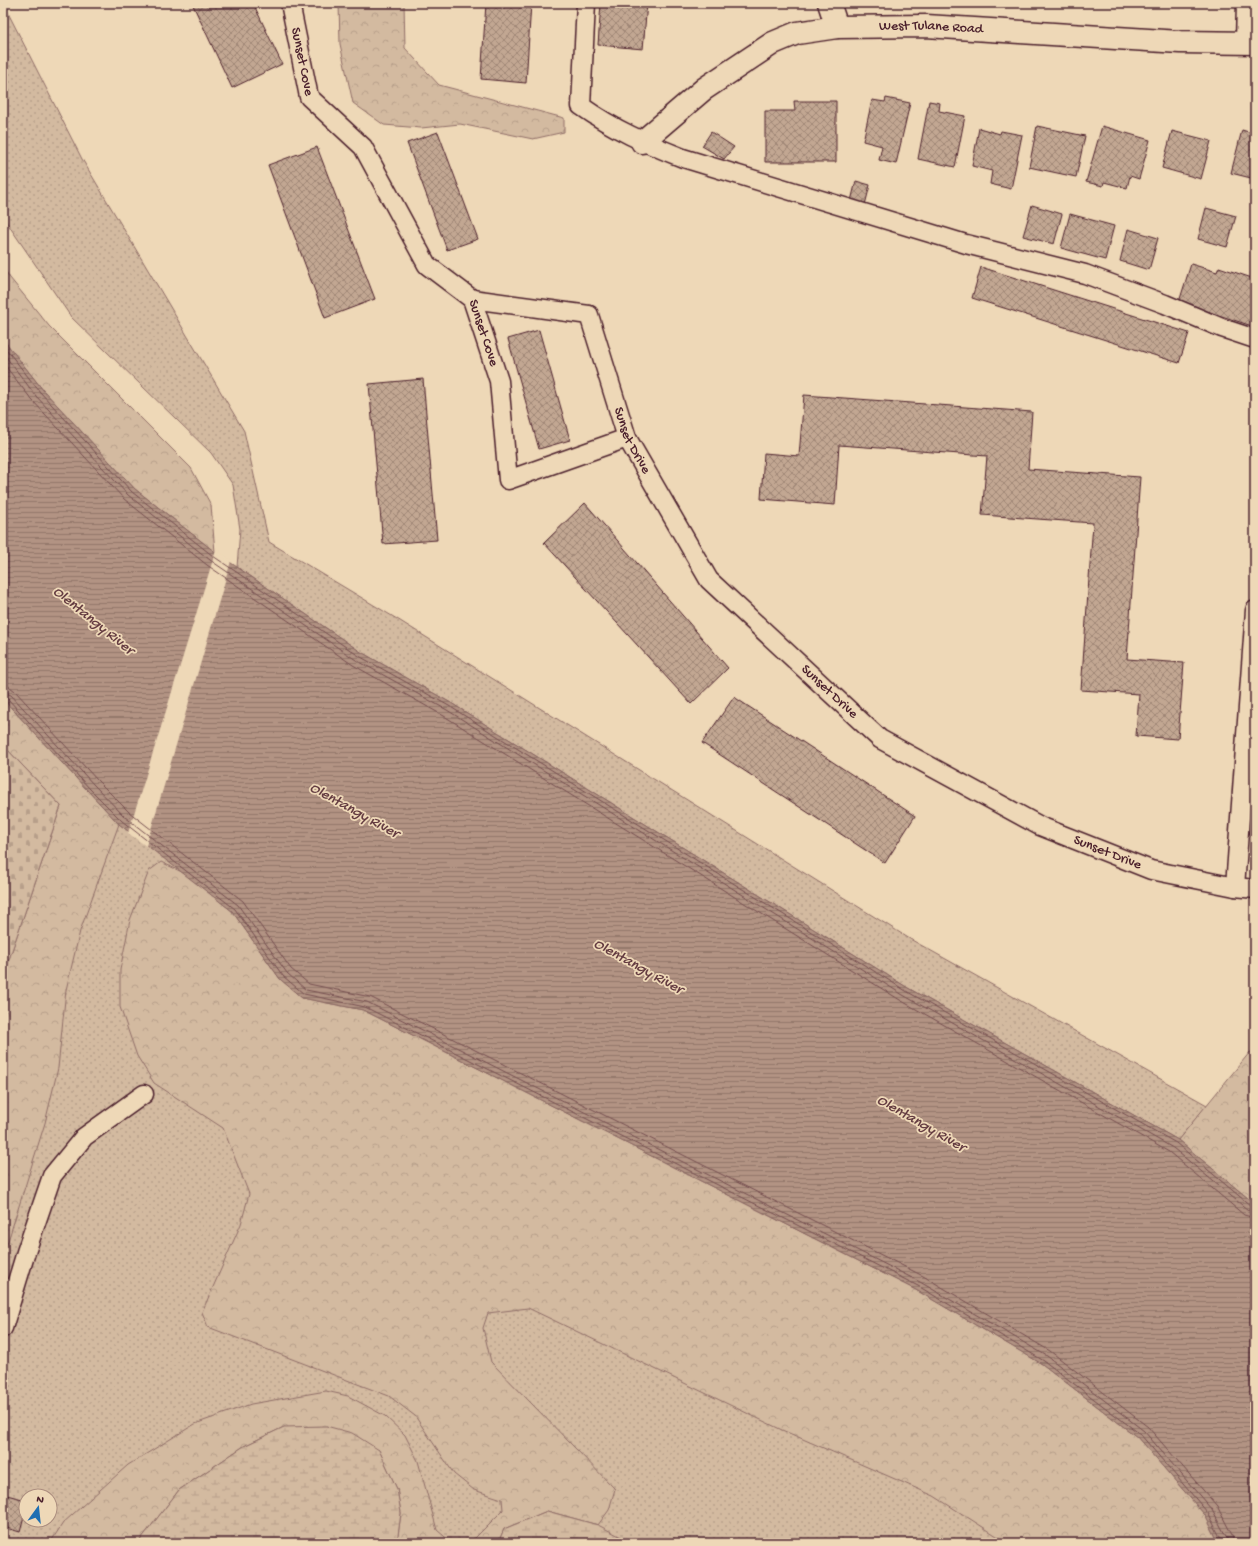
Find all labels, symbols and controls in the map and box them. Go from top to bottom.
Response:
street label: West Tulane Road [879,17,985,38]
street label: Sunset Cove [287,26,317,98]
street label: Sunset Cove [464,297,502,369]
street label: Sunset Drive [610,405,655,478]
water label: Olentangy River [49,583,139,661]
street label: Sunset Drive [797,661,862,723]
water label: Olentangy River [306,779,404,844]
street label: Sunset Drive [1071,832,1145,874]
water label: Olentangy River [590,935,688,1000]
water label: Olentangy River [874,1091,971,1158]
north arrow [18,1488,58,1528]
text: N [35,1494,45,1507]

